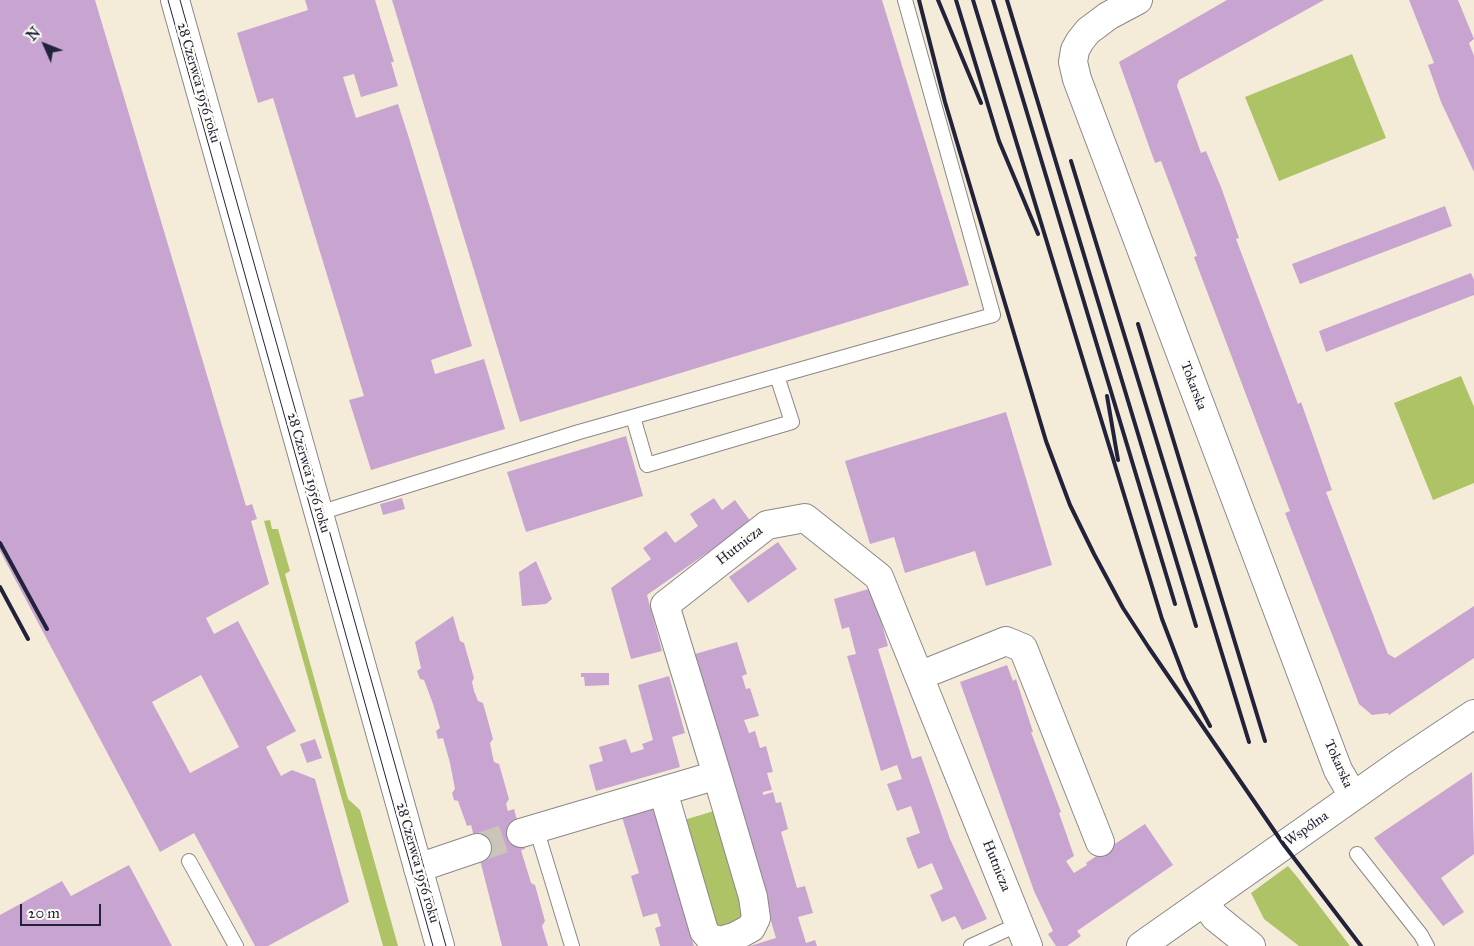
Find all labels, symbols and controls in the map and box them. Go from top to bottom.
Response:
north arrow [20,20,70,70]
street label: 28 Czerwca 1956 roku [173,21,223,145]
text: N [24,24,44,44]
street label: Tokarska [1176,359,1210,413]
street label: 28 Czerwca 1956 roku [283,411,333,535]
street label: Hutnicza [714,523,766,569]
street label: Tokarska [1320,737,1356,791]
street label: 28 Czerwca 1956 roku [392,801,442,925]
street label: Wspólna [1282,808,1332,850]
street label: Hutnicza [978,838,1014,894]
scale bar [22,894,104,926]
text: 20 m [28,904,60,922]

